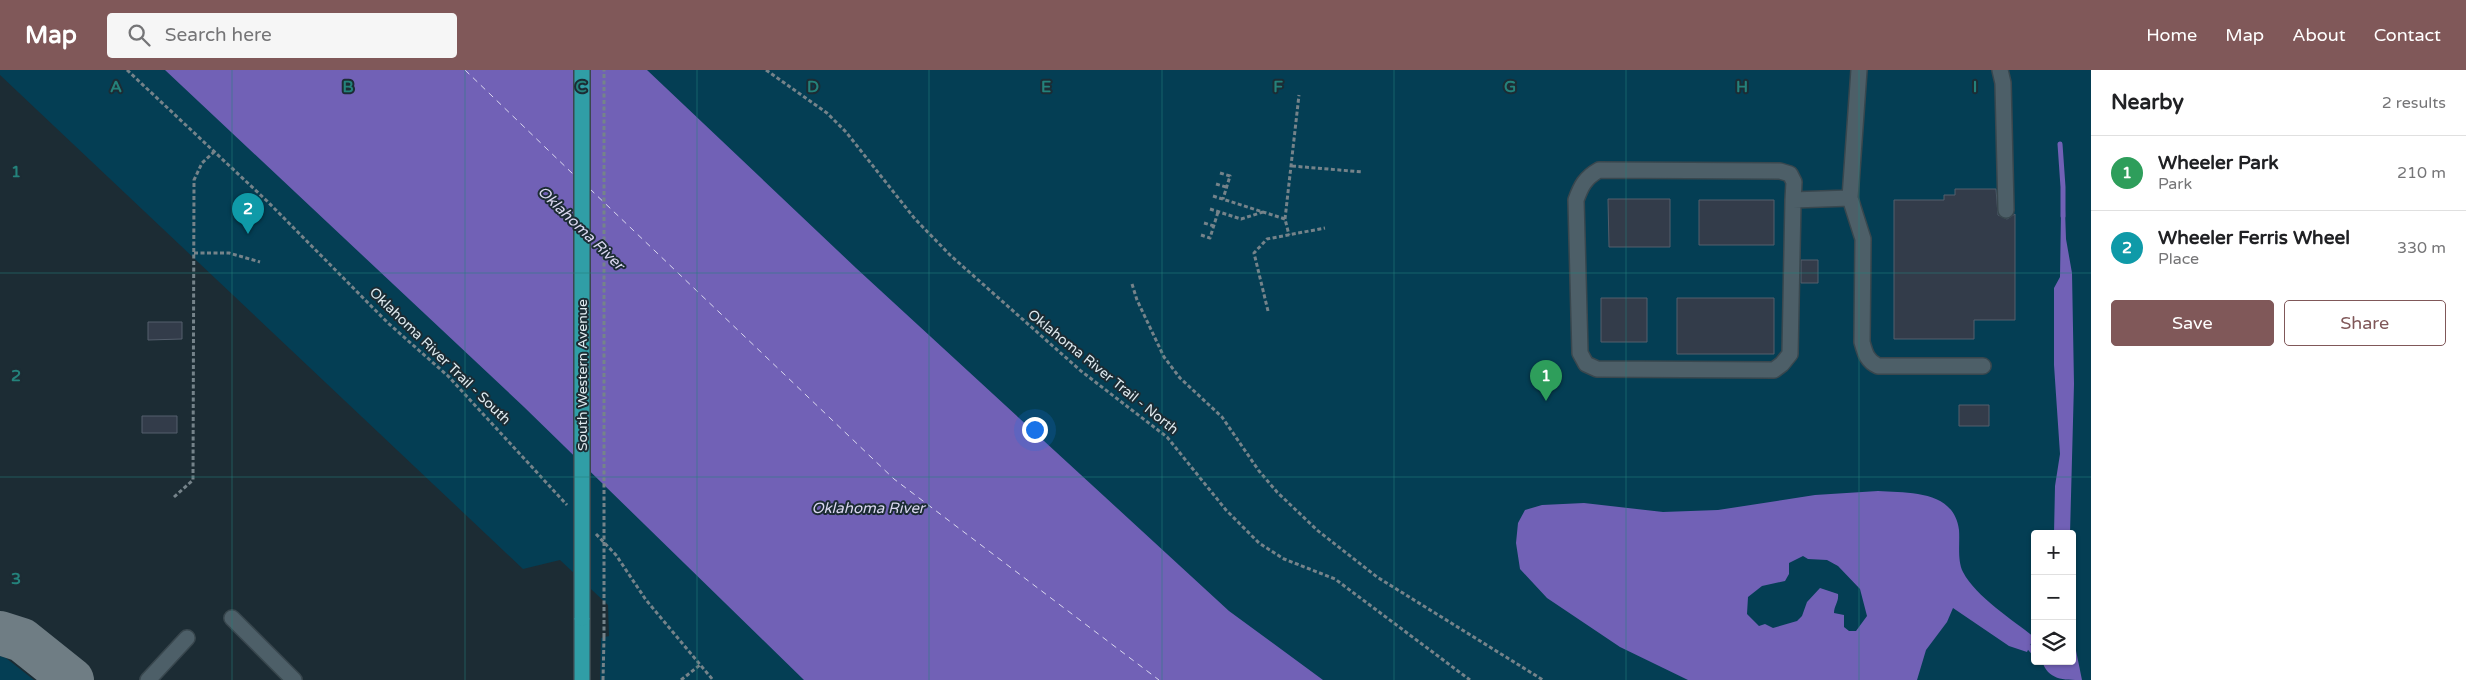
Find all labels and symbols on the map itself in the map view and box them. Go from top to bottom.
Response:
text: A [110,77,122,97]
text: B [342,77,354,97]
text: C [575,77,587,97]
text: D [807,77,819,97]
text: E [1041,77,1051,97]
text: F [1273,77,1283,97]
text: G [1504,77,1516,97]
text: H [1736,77,1748,97]
text: I [1973,77,1977,97]
text: 1 [11,162,21,182]
water label: Oklahoma River [534,182,630,275]
pin: 2 [232,193,264,234]
street label: Oklahoma River Trail - South [366,284,514,428]
street label: South Western Avenue [574,299,591,451]
street label: Oklahoma River Trail - North [1024,306,1182,438]
pin: 1 [1530,360,1562,401]
text: 2 [11,366,21,386]
your location [1022,417,1048,443]
water label: Oklahoma River [811,499,927,517]
text: 3 [11,569,21,589]

